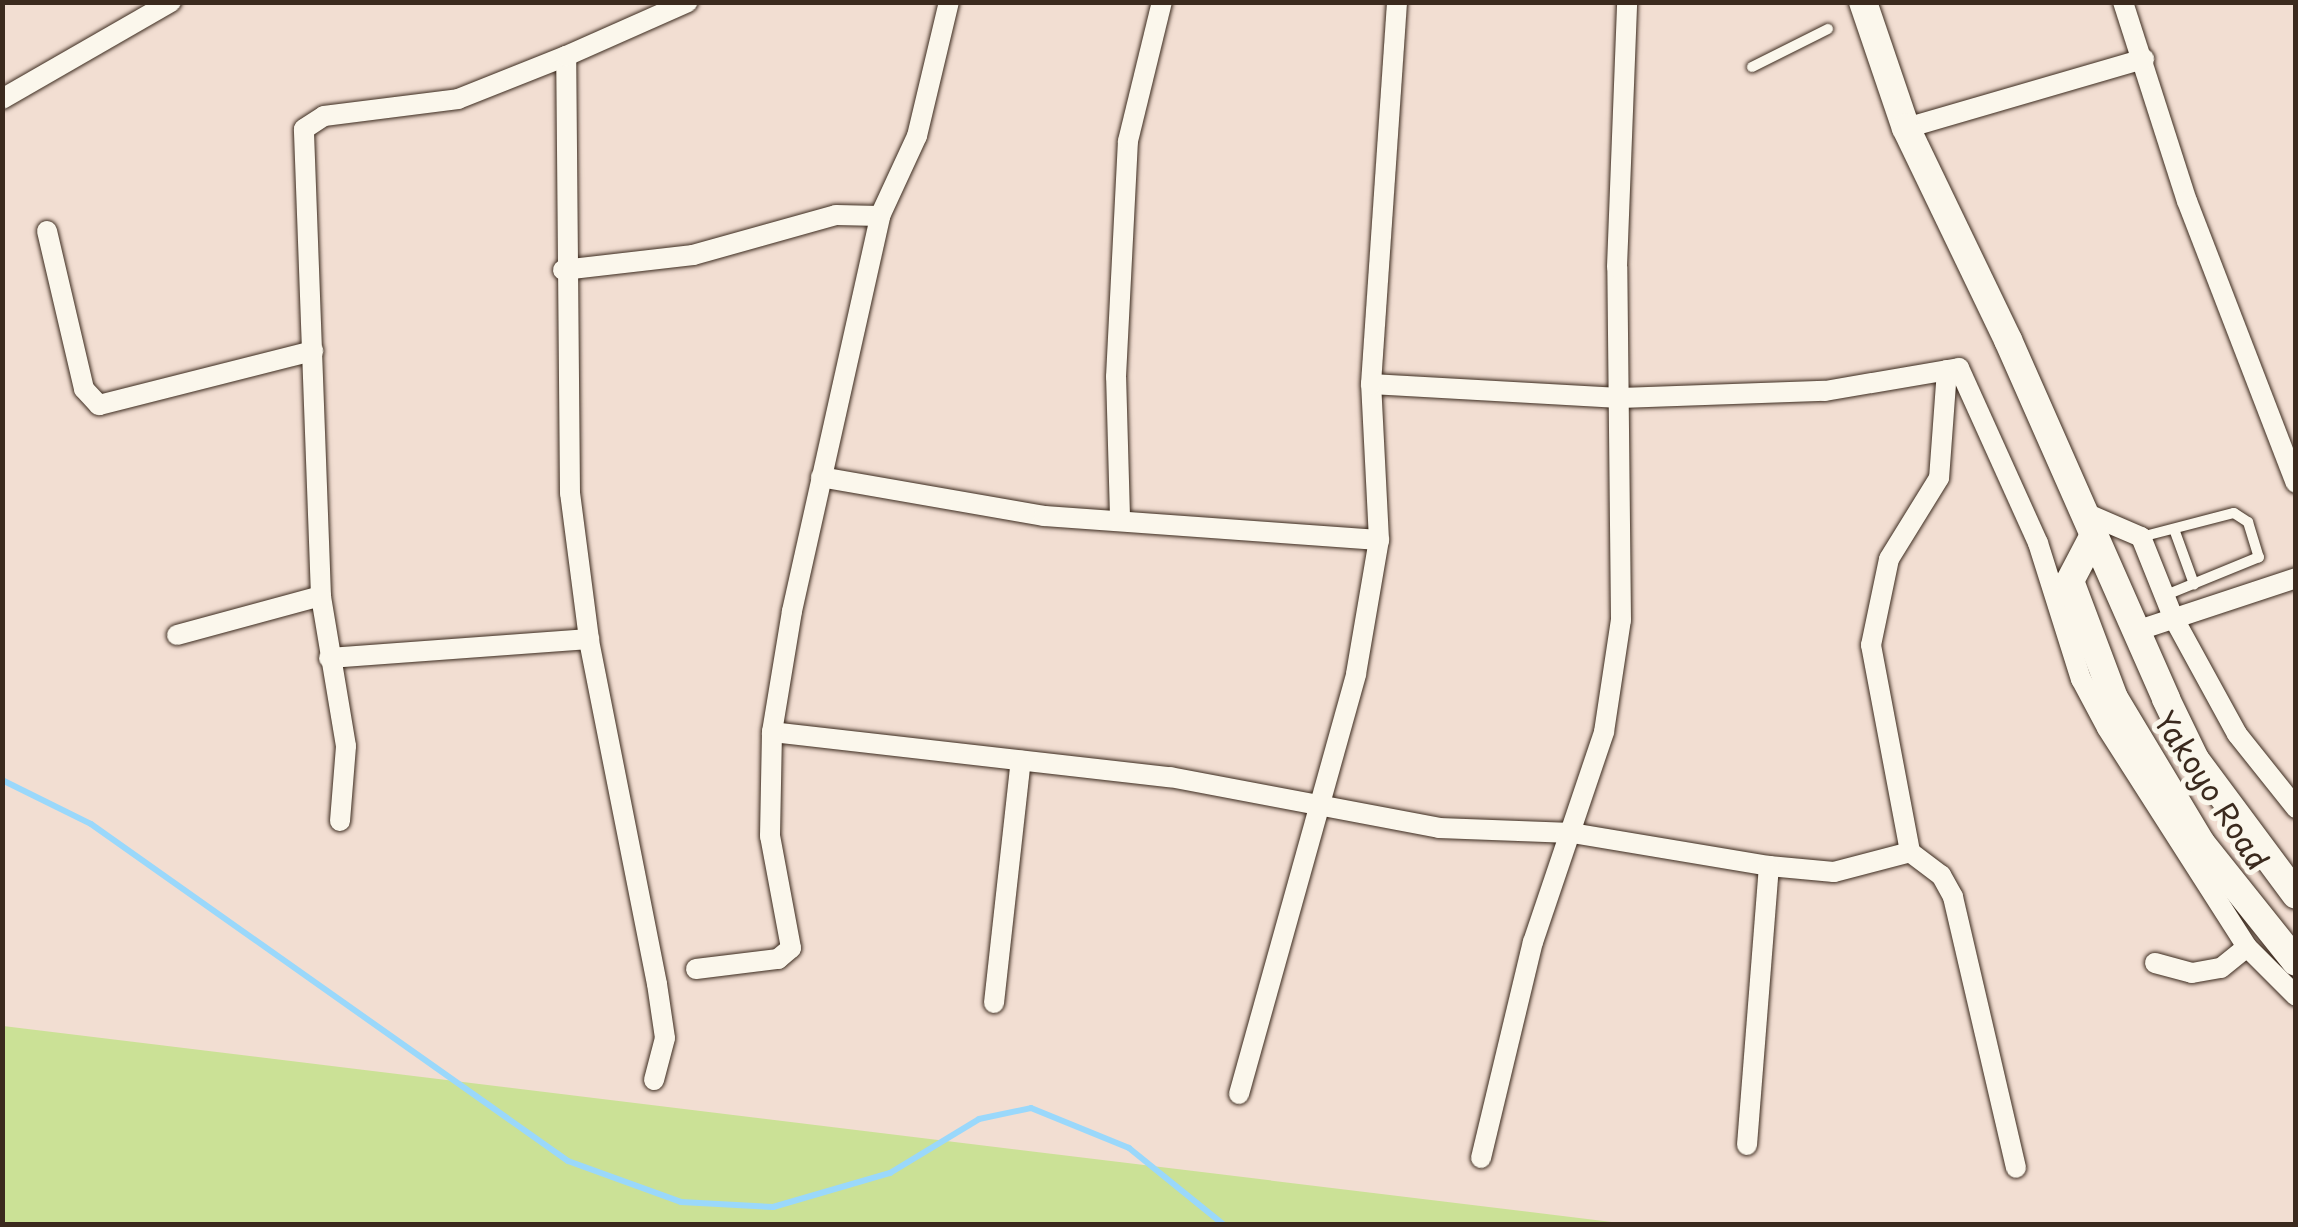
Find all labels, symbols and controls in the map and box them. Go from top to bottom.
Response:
street label: Yakoyo Road [2147,703,2277,877]

